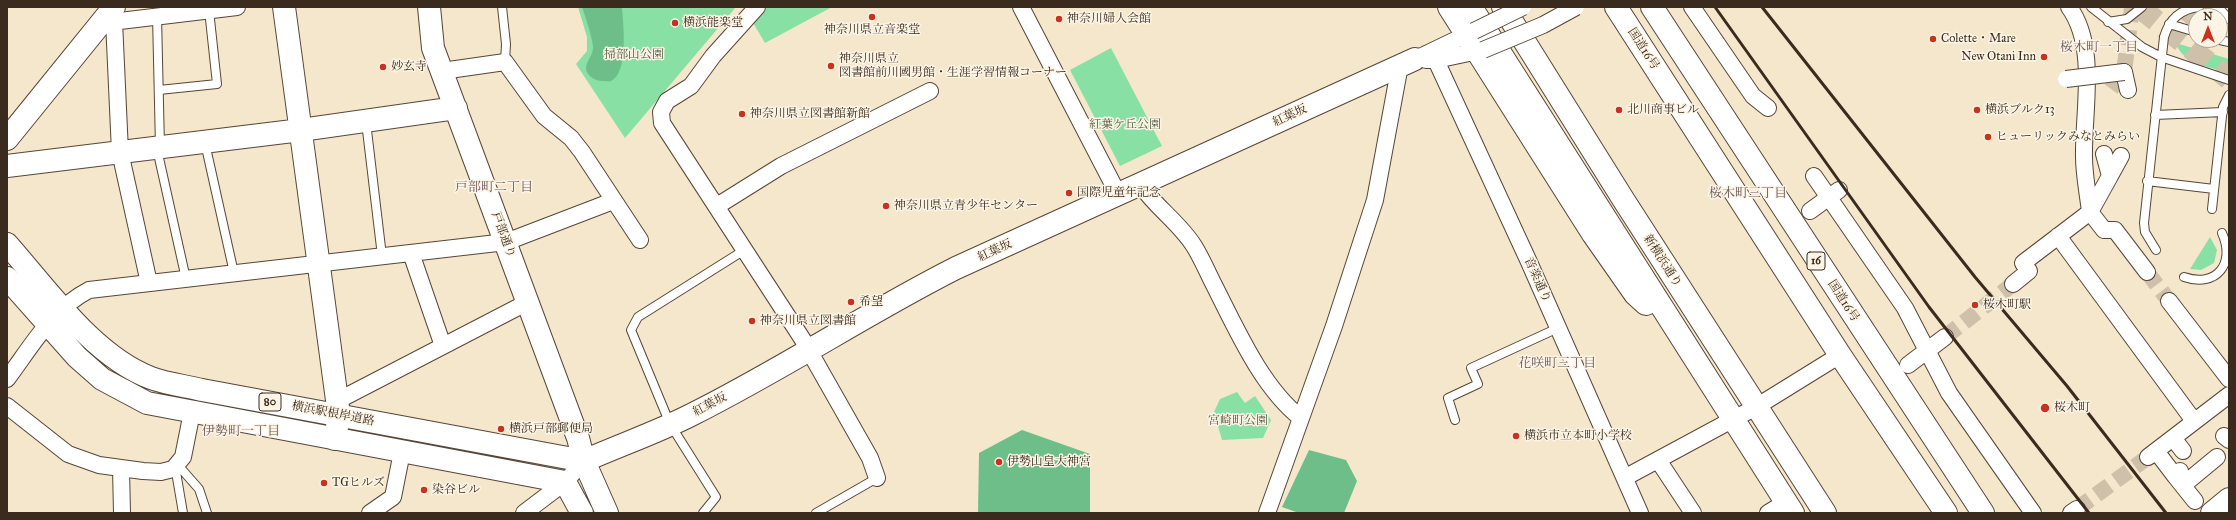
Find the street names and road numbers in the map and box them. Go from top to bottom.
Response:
street label: 国道16号 [1624,25,1662,73]
street label: 紅葉坂 [1271,102,1309,130]
street label: 戸部通り [488,210,518,260]
street label: 新横浜通り [1640,232,1684,290]
street label: 紅葉坂 [976,237,1014,265]
road number: 16 [1807,252,1825,270]
street label: 音楽通り [1521,255,1553,305]
street label: 国道16号 [1824,277,1862,325]
street label: 紅葉坂 [691,390,729,420]
road number: 80 [259,393,281,411]
street label: 横浜駅根岸道路 [290,399,376,429]

